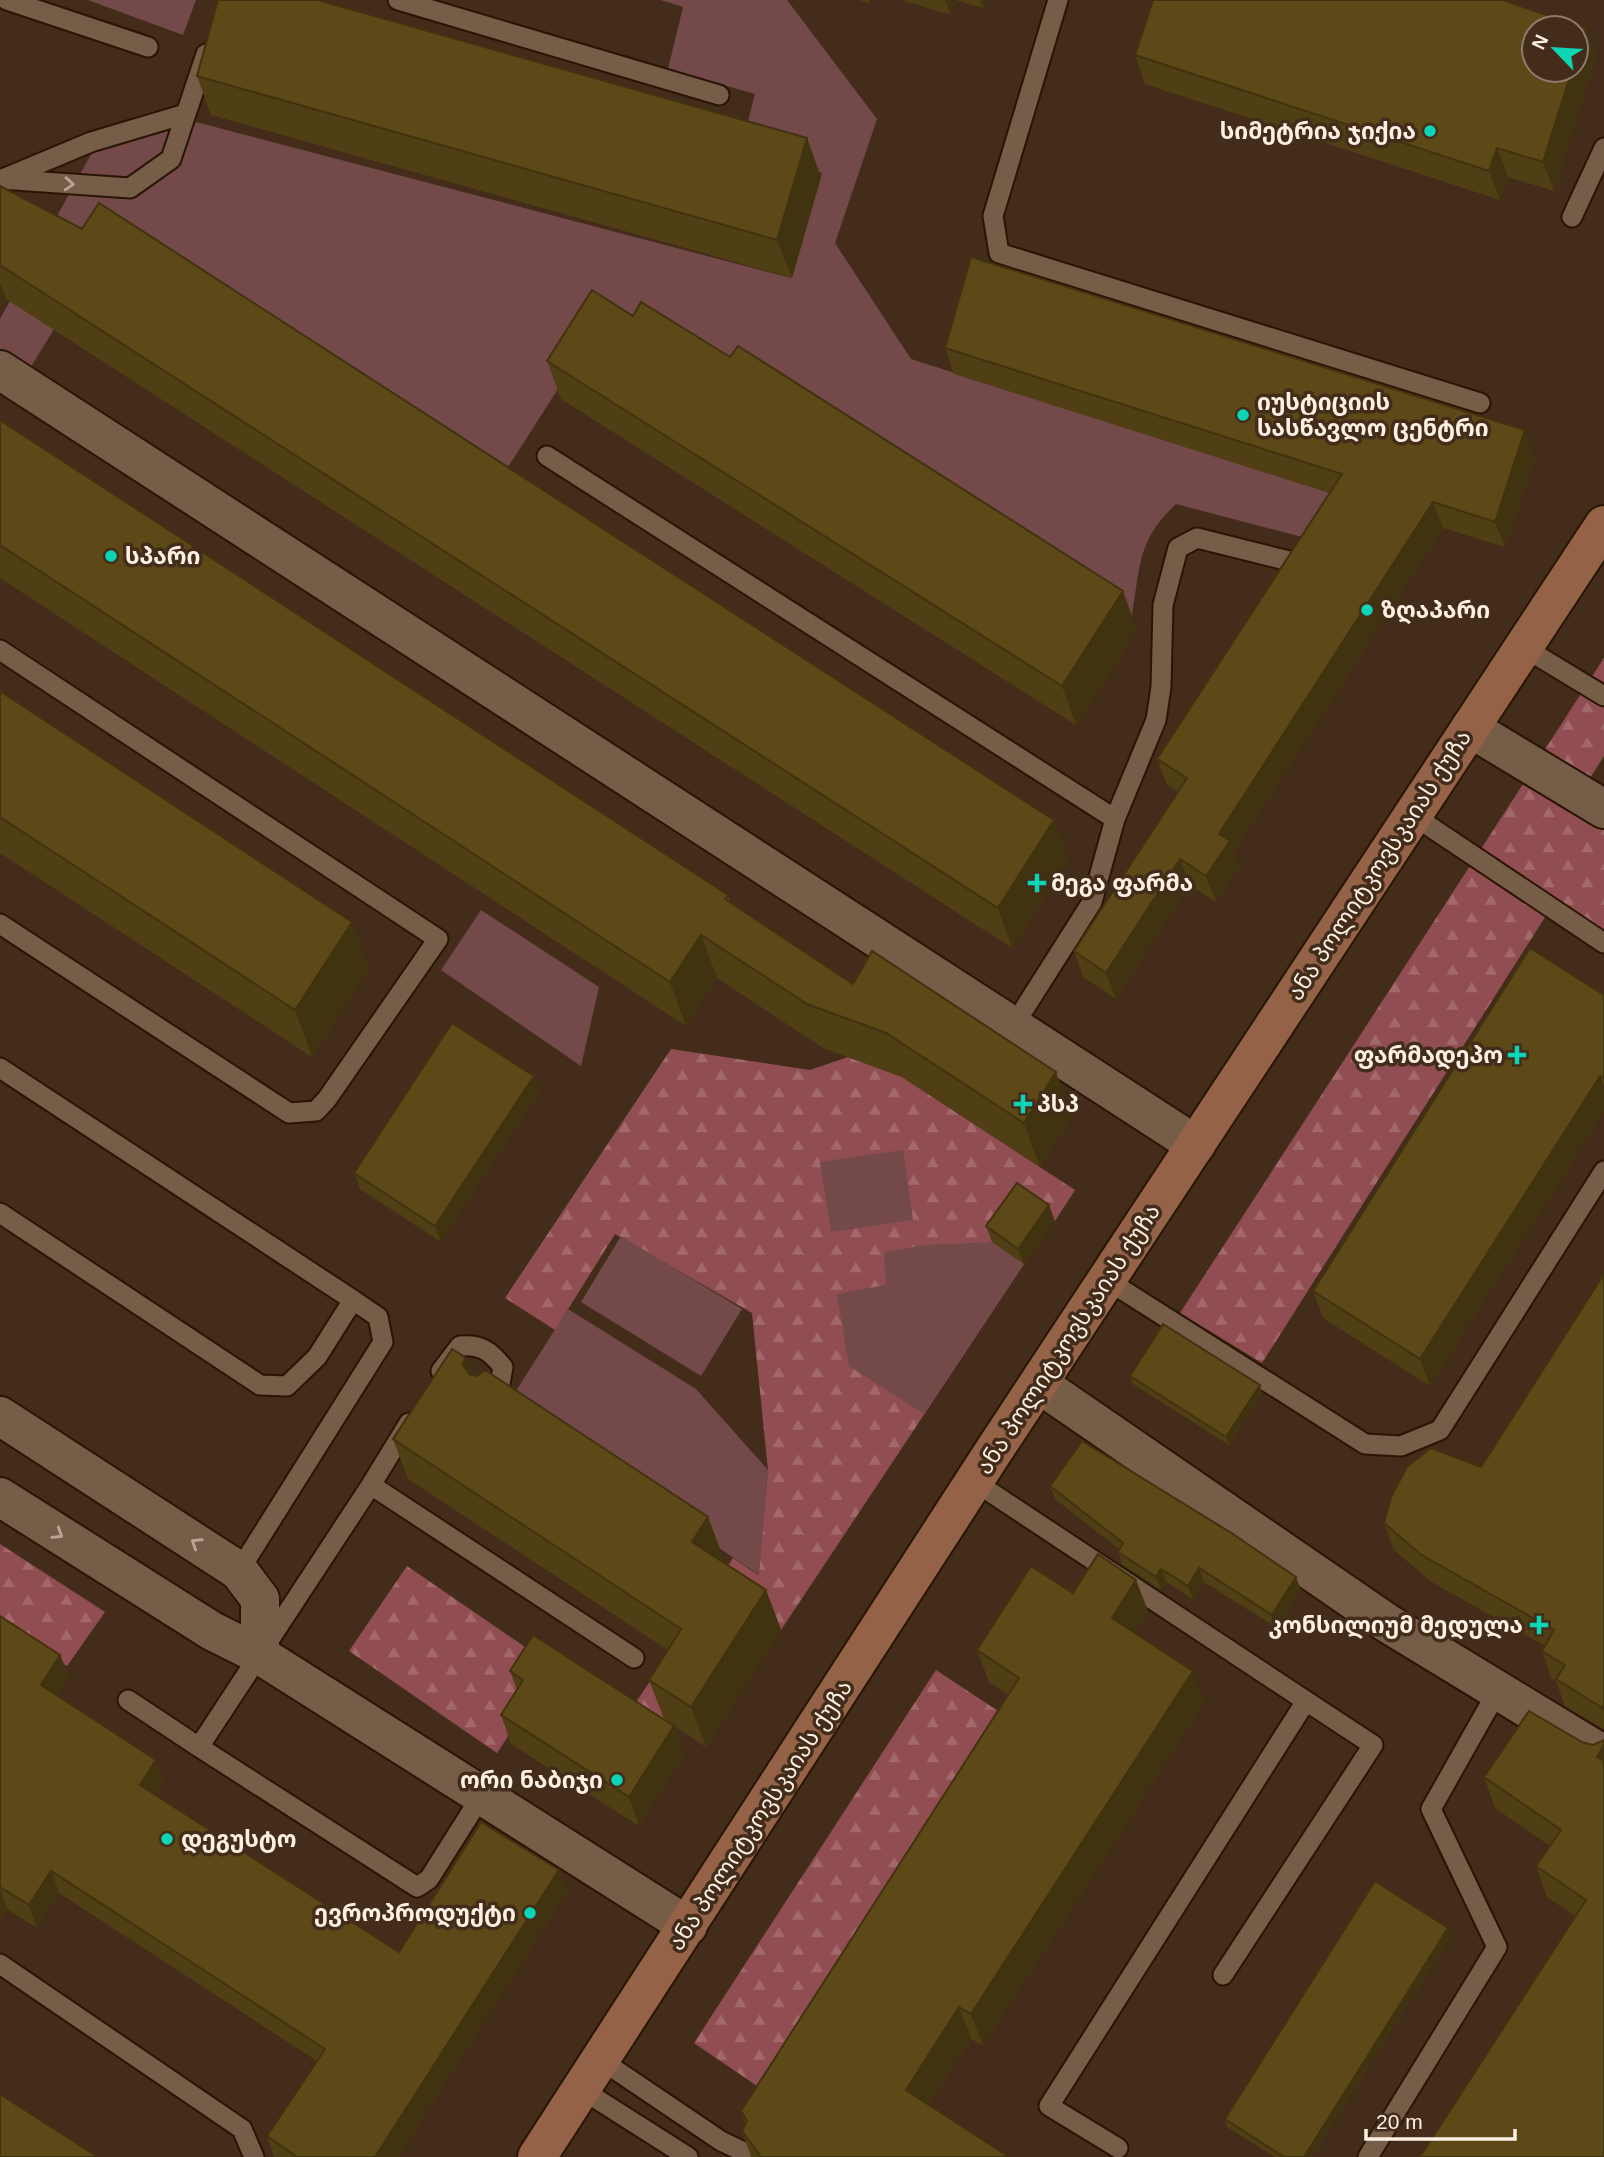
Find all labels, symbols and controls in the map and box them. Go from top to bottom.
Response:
north arrow [1520,14,1590,84]
text: N [1528,31,1552,53]
place label: სიმეტრია ჯიქია [1220,118,1416,145]
marker: სიმეტრია ჯიქია [1422,123,1438,139]
one-way arrow [64,176,75,191]
place label: იუსტიციის სასწავლო ცენტრი [1257,389,1489,442]
marker: იუსტიციის სასწავლო ცენტრი [1235,407,1251,423]
place label: სპარი [125,543,200,569]
marker: სპარი [103,548,119,564]
place label: ზღაპარი [1381,597,1490,624]
marker: ზღაპარი [1359,602,1375,618]
street label: ანა პოლიტკოვსკაიას ქუჩა [1282,725,1477,1005]
place label: მეგა ფარმა [1051,870,1193,897]
marker: მეგა ფარმა [1029,875,1045,891]
place label: ფარმადეპო [1354,1042,1503,1070]
marker: ფარმადეპო [1509,1047,1525,1063]
place label: პსპ [1037,1091,1079,1117]
marker: პსპ [1015,1096,1031,1112]
street label: ანა პოლიტკოვსკაიას ქუჩა [971,1199,1166,1479]
one-way arrow [50,1525,63,1538]
one-way arrow [191,1539,204,1552]
place label: კონსილიუმ მედულა [1268,1612,1523,1640]
marker: კონსილიუმ მედულა [1529,1615,1549,1635]
street label: ანა პოლიტკოვსკაიას ქუჩა [663,1675,858,1955]
place label: ორი ნაბიჯი [460,1767,603,1794]
marker: ორი ნაბიჯი [609,1772,625,1788]
place label: დეგუსტო [181,1826,297,1854]
marker: დეგუსტო [159,1831,175,1847]
place label: ევროპროდუქტი [314,1900,516,1928]
marker: ევროპროდუქტი [522,1905,538,1921]
scale bar [1366,2098,1515,2142]
text: 20 m [1376,2110,1423,2133]

